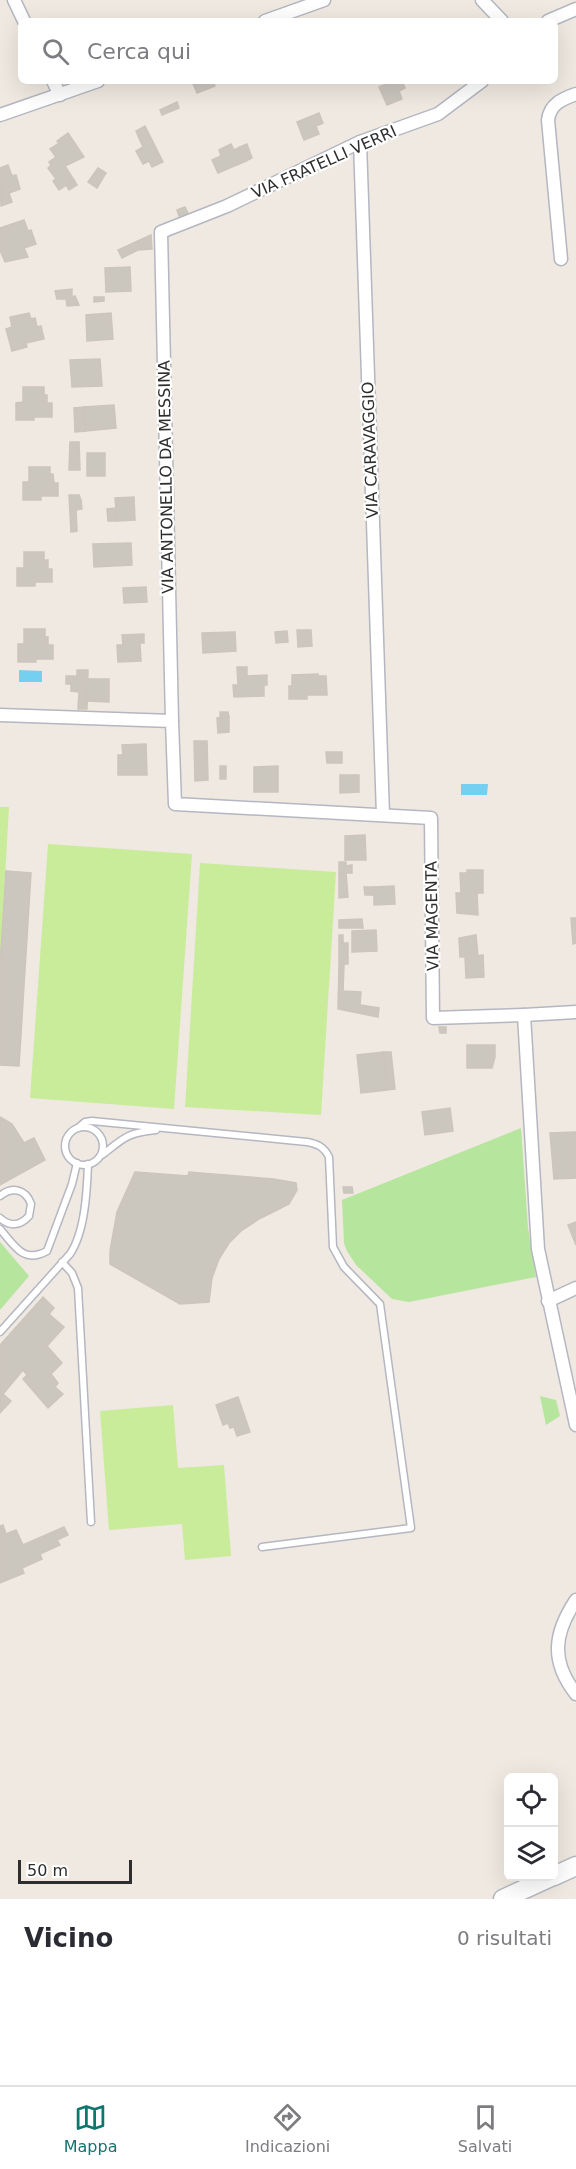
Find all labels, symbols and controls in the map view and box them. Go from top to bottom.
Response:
search box [18,18,558,84]
icon: search [39,35,72,68]
text: Cerca qui [87,39,191,64]
street label: VIA FRATELLI VERRI [249,121,399,203]
street label: VIA ANTONELLO DA MESSINA [154,360,178,594]
street label: VIA CARAVAGGIO [358,381,382,519]
street label: VIA MAGENTA [422,861,442,971]
map controls [504,1773,558,1881]
button: locate [504,1773,558,1827]
button: layers [504,1827,558,1881]
scale bar [18,1857,132,1884]
text: 50 m [27,1861,68,1880]
text: Vicino [24,1923,113,1953]
text: 0 risultati [457,1926,552,1950]
tab: Mappa [64,2101,117,2156]
tab: Indicazioni [245,2101,330,2156]
tab: Salvati [458,2101,512,2156]

